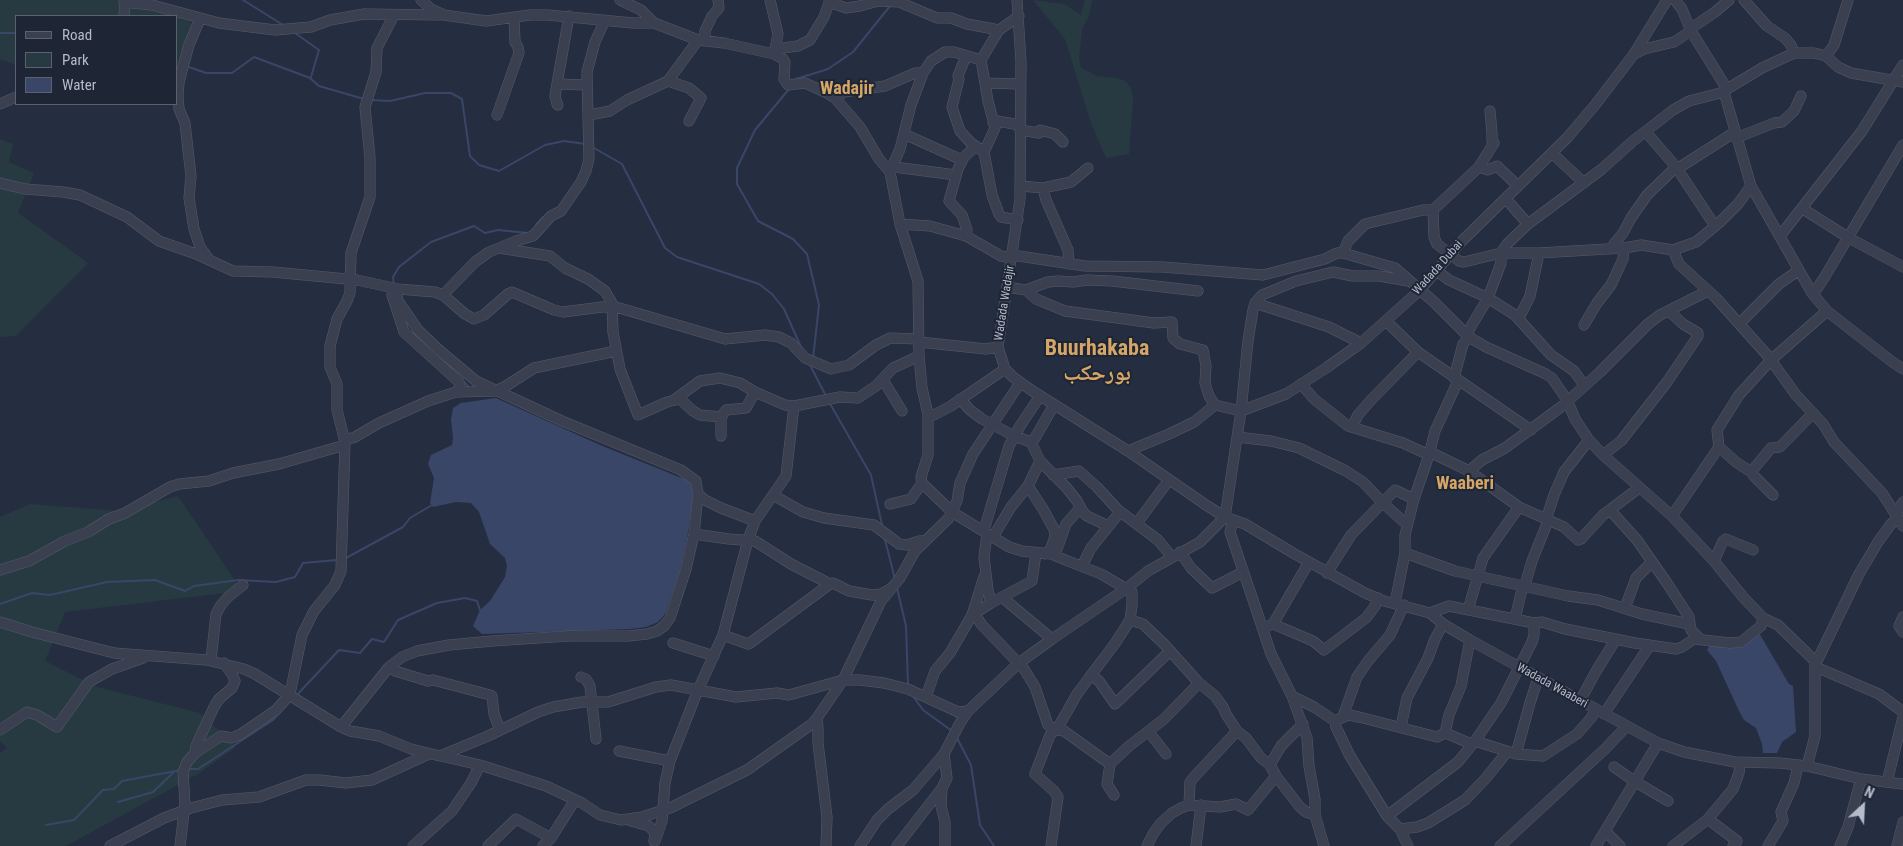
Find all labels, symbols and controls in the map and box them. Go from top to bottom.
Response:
legend [15,15,178,105]
text: Road [62,26,92,44]
text: Park [62,51,89,69]
text: Water [62,76,96,94]
district label: Wadajir [820,78,874,100]
street label: Wadada Dubai [1410,238,1466,298]
street label: Wadada Wadajir [992,264,1018,342]
district label: Buurhakaba بورحكب [1045,336,1149,388]
district label: Waaberi [1436,473,1494,495]
street label: Wadada Waaberi [1514,660,1590,712]
north arrow [1838,781,1888,831]
text: N [1862,783,1877,801]

